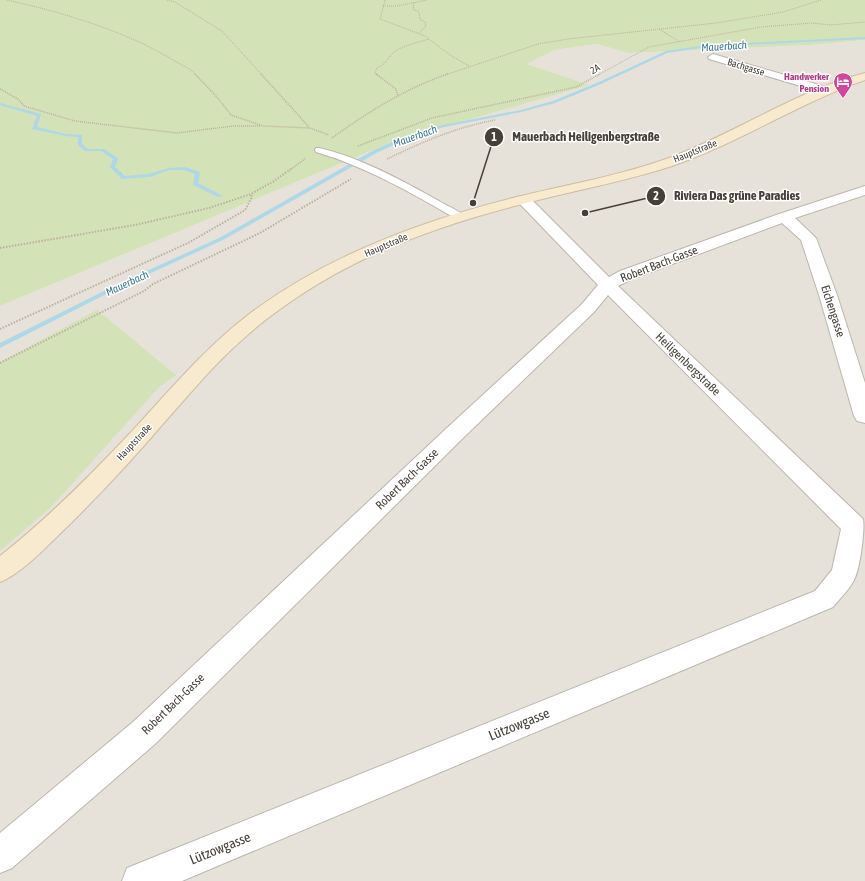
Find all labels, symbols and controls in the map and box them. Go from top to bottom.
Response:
water label: Mauerbach [701,38,748,54]
street label: Bachgasse [726,56,766,78]
street label: 2A [588,62,602,76]
place label: Handwerker Pension [784,71,830,94]
hotel icon: Handwerker Pension [832,71,854,99]
water label: Mauerbach [391,122,439,149]
callout: Mauerbach Heiligenbergstraße [484,124,668,149]
text: Mauerbach Heiligenbergstraße [512,129,660,144]
text: 1 [491,130,497,144]
street label: Hauptstraße [672,137,719,165]
callout: Riviera Das grüne Paradies [646,183,808,208]
text: Riviera Das grüne Paradies [674,188,800,203]
text: 2 [653,189,659,203]
street label: Hauptstraße [363,231,410,259]
street label: Robert Bach-Gasse [618,243,700,285]
water label: Mauerbach [104,268,151,298]
street label: Eichengasse [818,283,848,339]
street label: Heiligenbergstraße [653,330,723,398]
street label: Hauptstraße [114,421,154,463]
street label: Robert Bach-Gasse [373,446,441,512]
street label: Robert Bach-Gasse [139,671,207,737]
street label: Lützowgasse [486,705,552,743]
street label: Lützowgasse [187,829,253,867]

